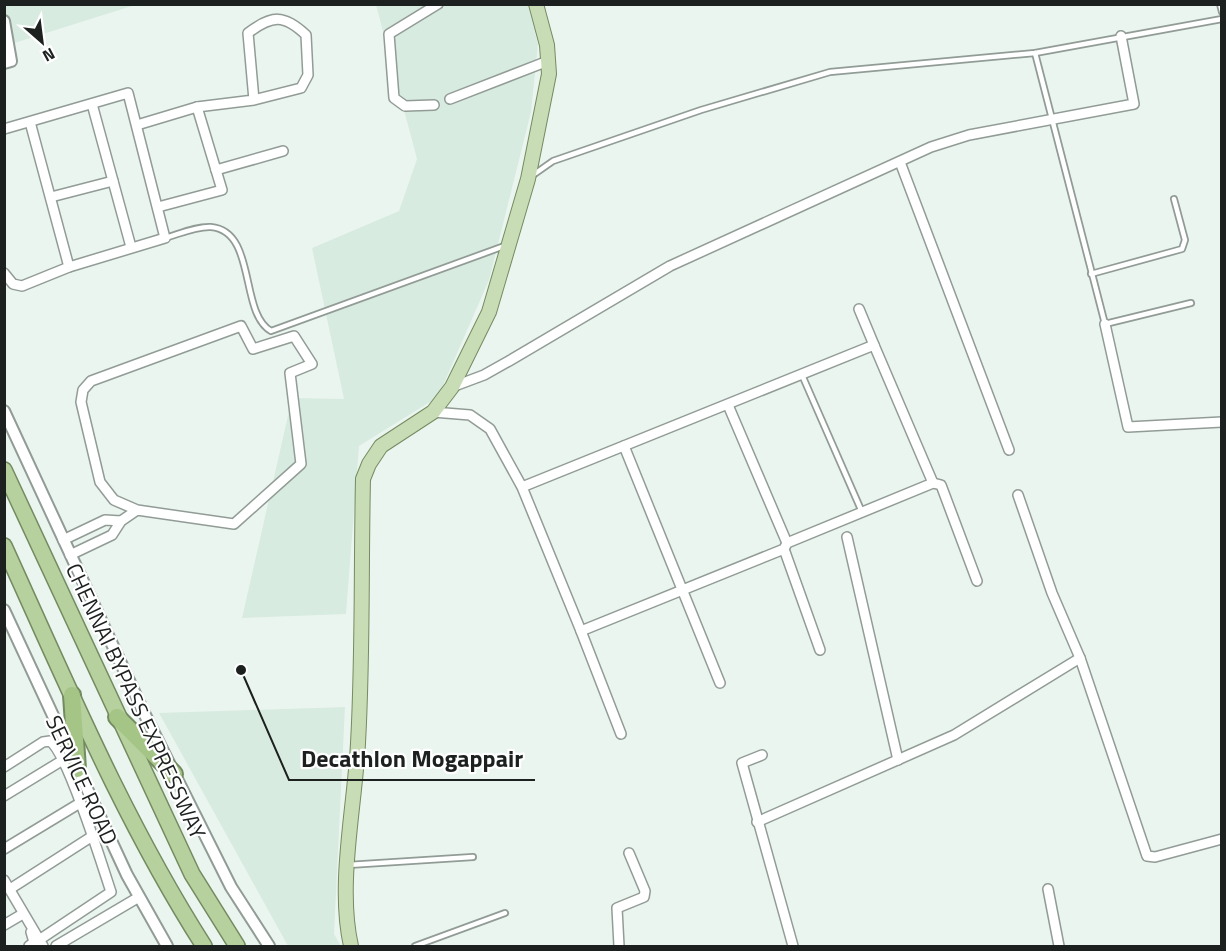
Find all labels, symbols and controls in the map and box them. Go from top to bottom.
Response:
north arrow [12,12,72,72]
text: N [39,42,60,68]
street label: CHENNAI BYPASS EXPRESSWAY [57,557,215,845]
street label: SERVICE ROAD [37,709,127,851]
callout: Decathlon Mogappair [289,738,535,780]
text: Decathlon Mogappair [301,740,523,776]

